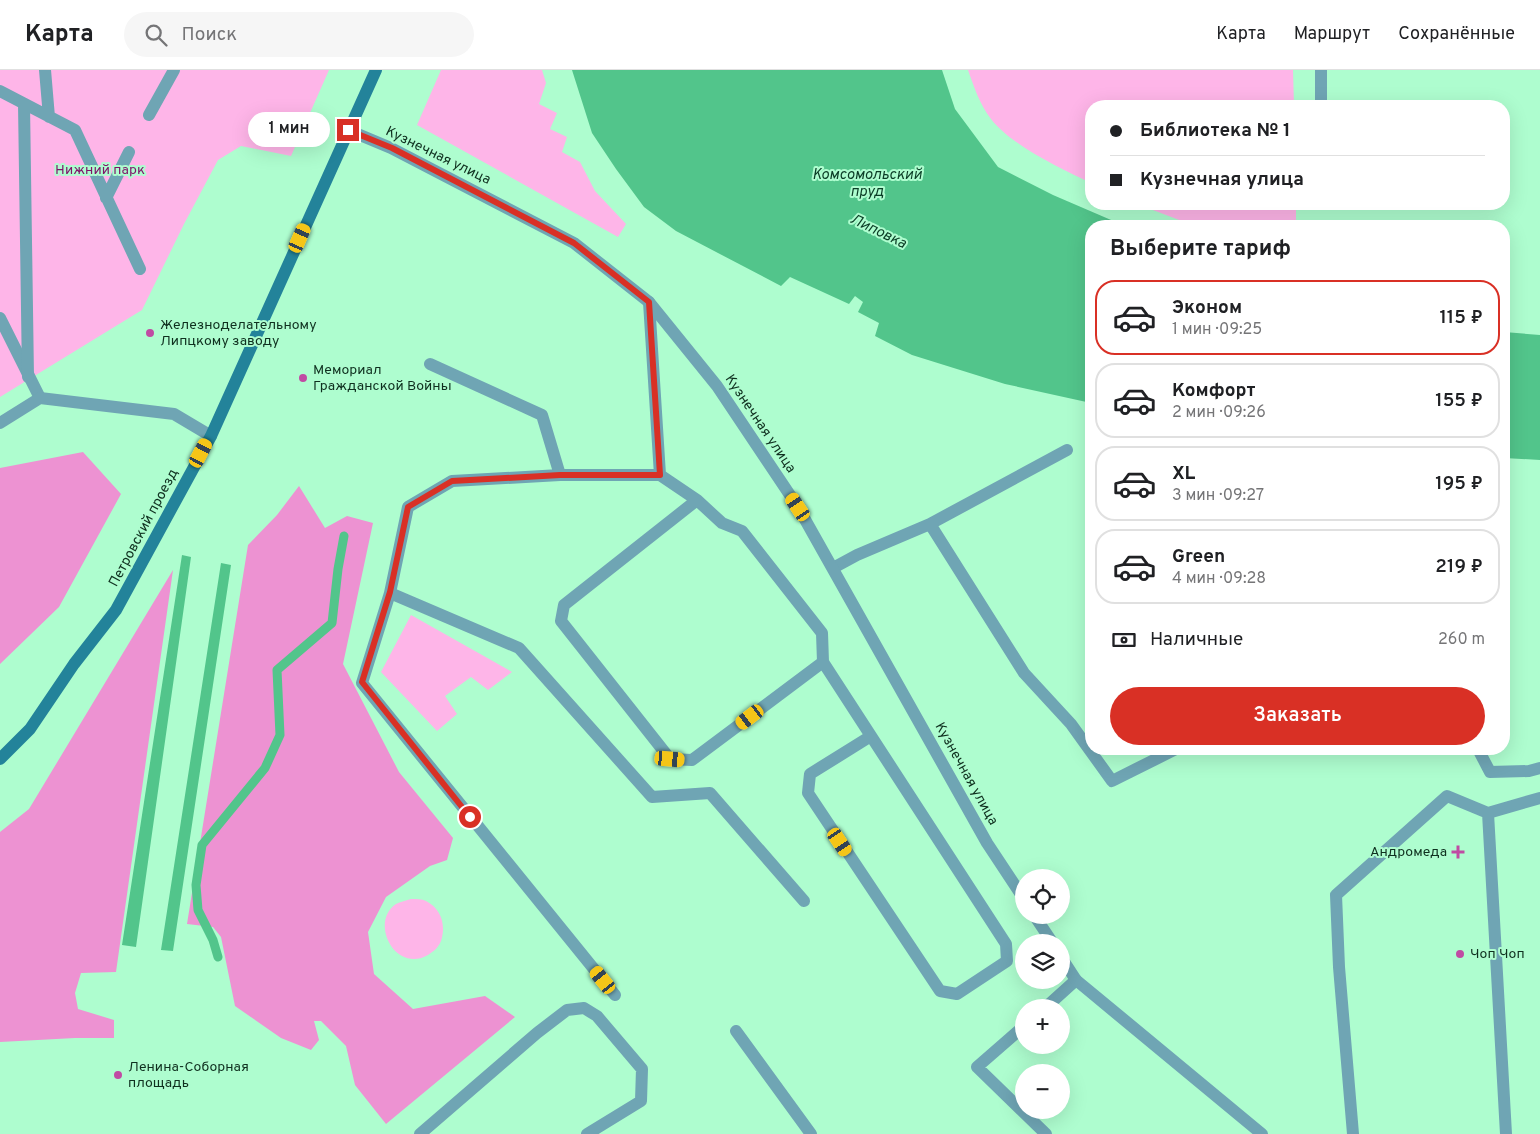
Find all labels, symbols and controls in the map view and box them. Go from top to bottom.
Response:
search box [124,12,474,57]
text: Карта [25,20,94,50]
icon: search [142,21,170,49]
text: Поиск [182,23,237,47]
text: Карта [1216,23,1266,46]
text: Маршрут [1294,23,1370,46]
text: Сохранённые [1398,23,1515,46]
callout: 1 мин [248,112,330,148]
text: 1 мин [269,119,309,139]
route end [337,119,359,141]
text: Библиотека № 1 [1140,119,1291,143]
street label: Кузнечная улица [383,123,493,189]
park label: Нижний парк [55,162,145,179]
water label: Комсомольский пруд [812,166,923,202]
text: Кузнечная улица [1140,168,1304,192]
water label: Липовка [847,210,910,254]
car [287,221,312,255]
text: Выберите тариф [1110,236,1291,263]
icon: car [1112,295,1157,340]
text: Эконом [1172,296,1242,320]
text: 115 ₽ [1439,306,1483,330]
place label: Железноделательному Липцкому заводу [160,317,317,350]
text: 1 мин · 09:25 [1172,320,1262,340]
marker: Железноделательному Липцкому заводу [144,327,156,339]
place label: Мемориал Гражданской Войны [313,362,452,395]
marker: Мемориал Гражданской Войны [297,372,309,384]
street label: Кузнечная улица [721,372,799,476]
icon: car [1112,378,1157,423]
text: Комфорт [1172,379,1255,403]
text: 155 ₽ [1435,389,1483,413]
text: 2 мин · 09:26 [1172,403,1266,423]
car [187,436,214,470]
icon: car [1112,461,1157,506]
text: XL [1172,462,1195,486]
street label: Петровский проезд [106,466,182,590]
text: 195 ₽ [1435,472,1483,496]
text: 3 мин · 09:27 [1172,486,1264,506]
car [783,490,812,524]
icon: car [1112,544,1157,589]
text: Green [1172,545,1225,569]
text: 219 ₽ [1435,555,1483,579]
text: 4 мин · 09:28 [1172,569,1266,589]
icon: cash [1110,626,1138,654]
text: Наличные [1150,628,1243,652]
text: 260 m [1438,630,1485,650]
button: Заказать [1110,687,1485,745]
car [733,702,766,732]
street label: Кузнечная улица [931,720,1001,828]
car [654,750,685,768]
route start [459,806,481,828]
car [825,825,854,859]
place label: Андромеда [1370,844,1447,861]
marker: Андромеда [1451,845,1465,859]
map controls [1015,869,1070,1119]
button: locate [1015,869,1070,924]
button: layers [1015,934,1070,989]
place label: Чоп Чоп [1470,946,1525,963]
marker: Чоп Чоп [1454,948,1466,960]
car [587,964,618,996]
button: + [1015,999,1070,1054]
place label: Ленина-Соборная площадь [128,1059,249,1092]
button: − [1015,1064,1070,1119]
marker: Ленина-Соборная площадь [112,1069,124,1081]

